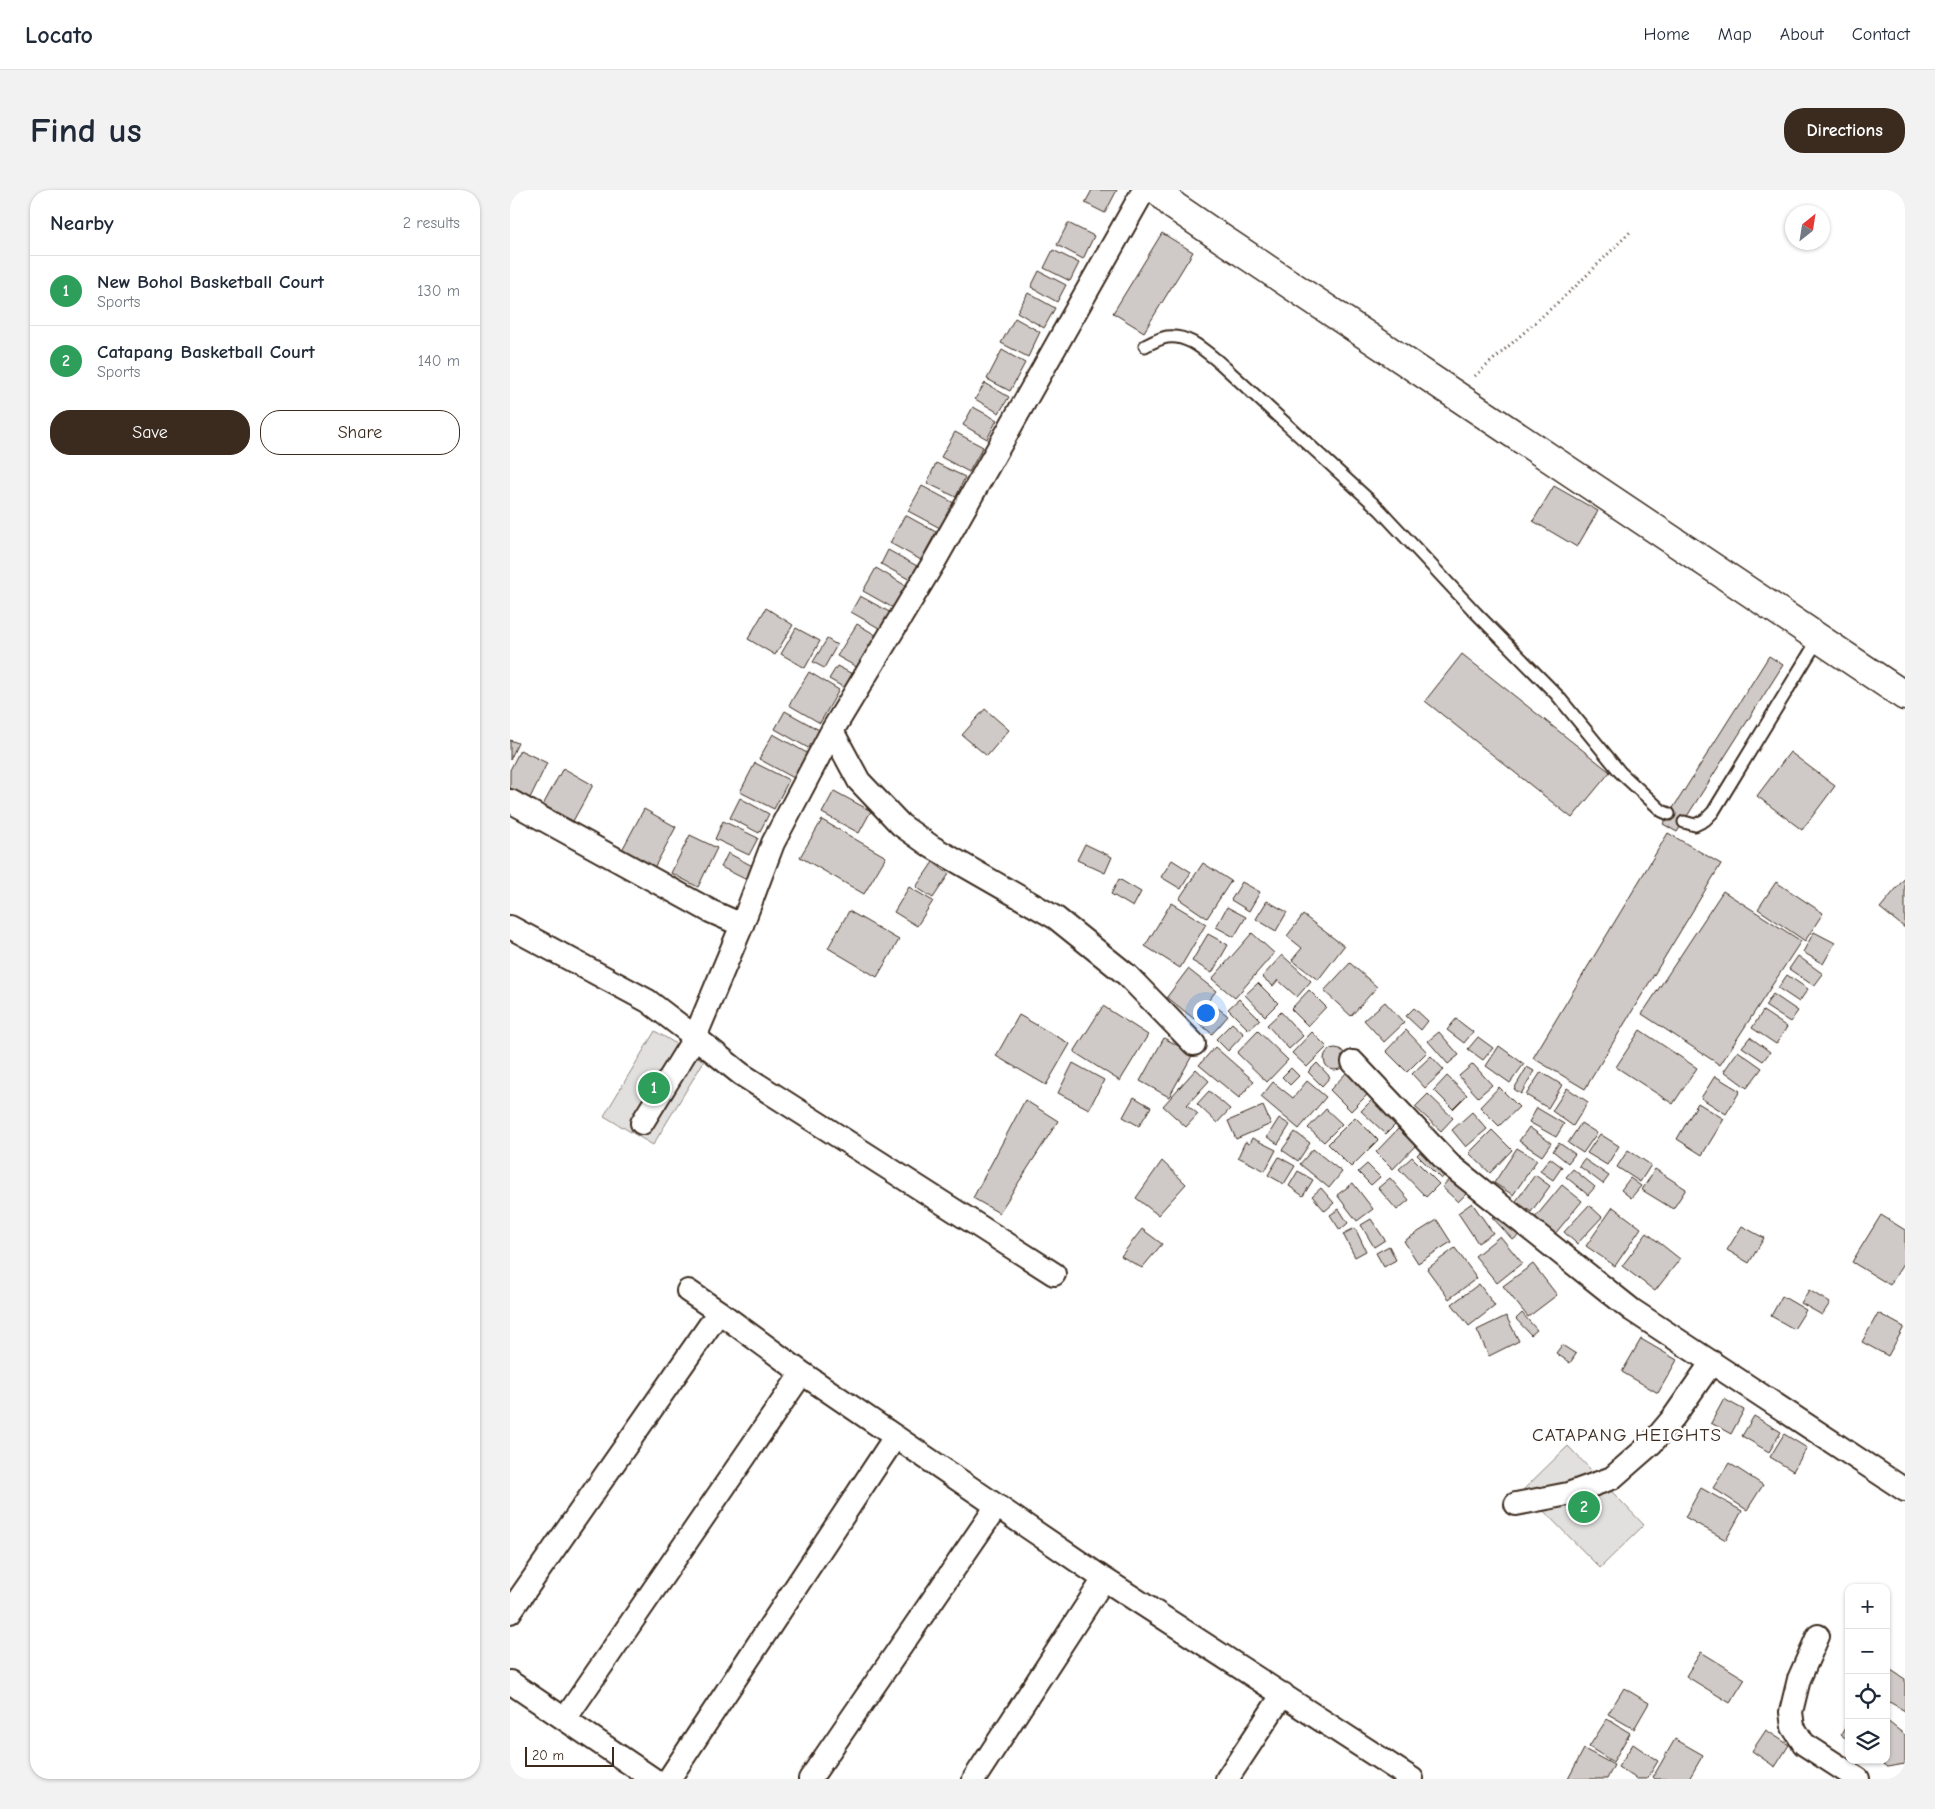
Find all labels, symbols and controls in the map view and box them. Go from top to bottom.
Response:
text: Locato [25,21,93,49]
text: Home [1643,24,1690,45]
text: Map [1718,24,1752,45]
text: About [1780,24,1824,45]
text: Contact [1852,24,1910,45]
button: Directions [1784,108,1905,153]
text: Find us [30,110,142,151]
north arrow [1785,205,1830,250]
text: Nearby [50,211,114,235]
text: 2 results [403,214,460,232]
text: New Bohol Basketball Court [97,271,324,293]
text: 1 [63,282,69,300]
text: 130 m [417,282,460,300]
text: Sports [97,293,140,311]
text: Catapang Basketball Court [97,341,315,363]
text: 2 [62,352,70,370]
text: 140 m [418,352,460,370]
text: Sports [97,363,140,381]
button: Save [50,410,250,455]
button: Share [260,410,460,455]
your location [1193,1000,1219,1026]
pin: 1 [638,1069,670,1107]
district label: CATAPANG HEIGHTS [1532,1424,1722,1446]
pin: 2 [1568,1488,1600,1526]
map controls [1845,1584,1890,1764]
button: + [1845,1584,1890,1629]
button: − [1845,1629,1890,1674]
button: locate [1845,1674,1890,1719]
button: layers [1845,1719,1890,1764]
scale bar [525,1744,614,1767]
text: 20 m [532,1747,564,1764]

